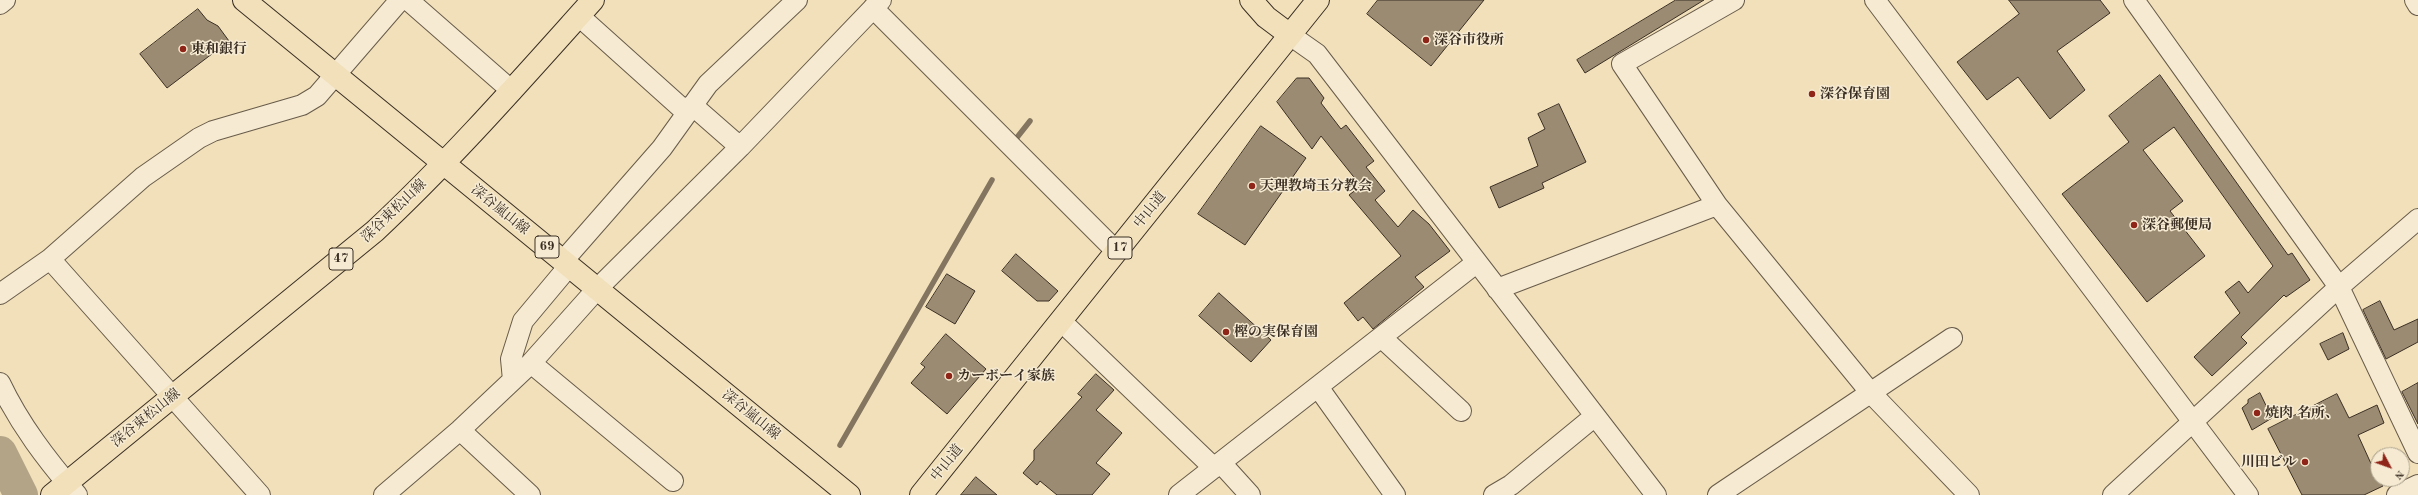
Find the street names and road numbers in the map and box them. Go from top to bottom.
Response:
street label: 深谷東松山線 [358,176,430,246]
street label: 深谷嵐山線 [468,181,532,239]
street label: 中山道 [1130,188,1170,232]
road number: 69 [535,236,559,258]
road number: 17 [1108,237,1132,259]
road number: 47 [329,248,353,270]
street label: 深谷東松山線 [108,385,184,451]
street label: 深谷嵐山線 [719,386,783,444]
street label: 中山道 [927,441,967,485]

